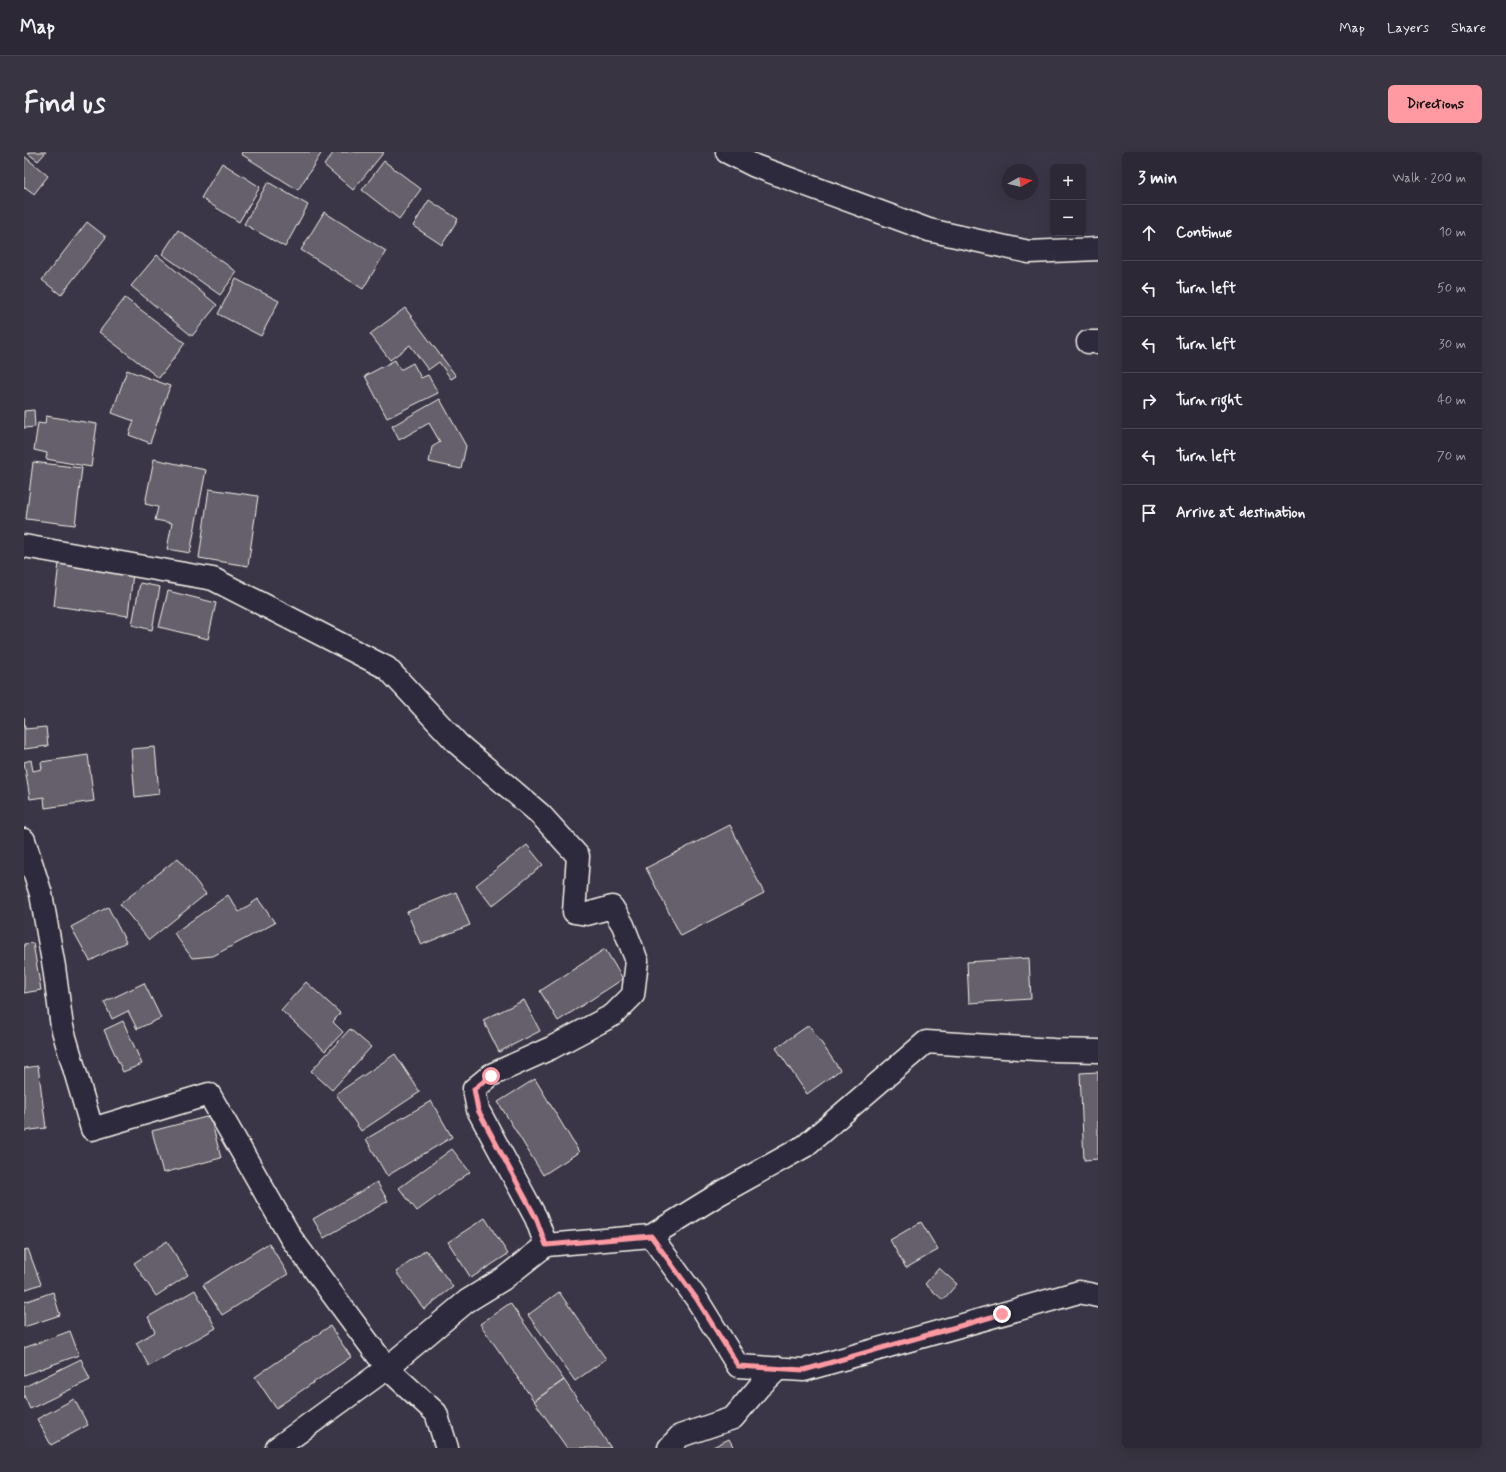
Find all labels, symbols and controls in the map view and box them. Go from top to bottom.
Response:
text: Map [20,15,55,40]
text: Map [1339,19,1365,37]
text: Layers [1387,19,1429,37]
text: Share [1451,19,1486,37]
button: Directions [1388,85,1482,123]
text: Find us [24,86,105,123]
north arrow [1002,164,1038,200]
map controls [1050,164,1086,236]
button: + [1050,164,1086,200]
text: 3 min [1138,167,1177,189]
text: Walk · 200 m [1392,170,1466,187]
button: − [1050,200,1086,236]
icon: ahead [1138,222,1160,244]
text: Continue [1176,223,1232,243]
text: 10 m [1439,224,1466,241]
icon: left [1138,278,1160,300]
text: Turn left [1176,279,1236,299]
text: 50 m [1437,280,1466,297]
icon: left [1138,334,1160,356]
text: Turn left [1176,335,1236,355]
text: 30 m [1439,336,1466,353]
icon: right [1138,390,1160,412]
text: Turn right [1176,391,1243,411]
text: 40 m [1437,392,1466,409]
icon: left [1138,446,1160,468]
text: Turn left [1176,447,1236,467]
text: 70 m [1437,448,1466,465]
icon: arrive [1138,502,1160,524]
text: Arrive at destination [1176,503,1305,523]
route start [482,1067,500,1085]
route end [993,1305,1011,1323]

